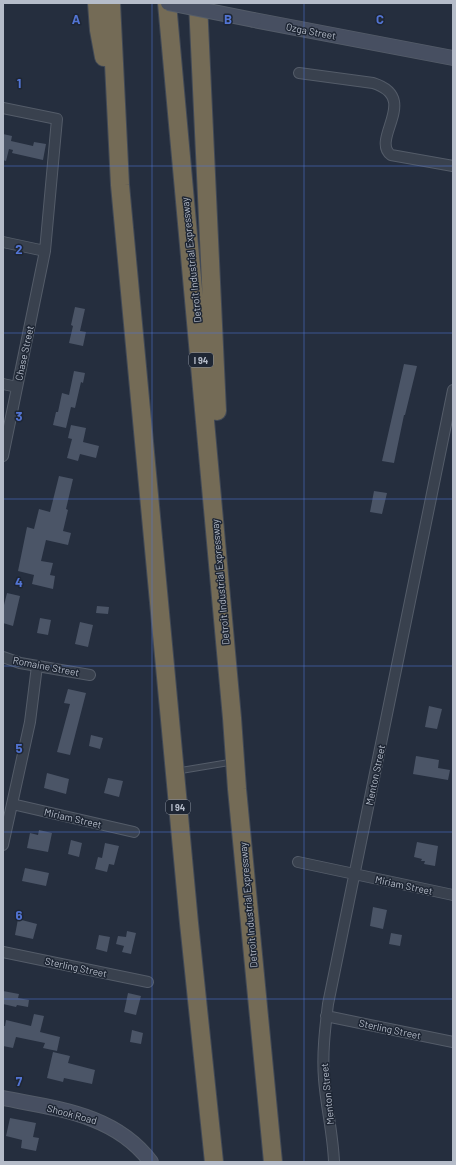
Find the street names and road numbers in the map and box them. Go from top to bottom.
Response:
street label: Ozga Street [285,20,337,42]
street label: Detroit Industrial Expressway [178,196,204,323]
street label: Chase Street [12,324,36,382]
road number: I 94 [189,353,213,367]
street label: Detroit Industrial Expressway [208,518,231,645]
street label: Romaine Street [12,654,81,678]
street label: Menton Street [363,743,387,806]
road number: I 94 [166,800,190,814]
street label: Miriam Street [43,806,103,831]
street label: Detroit Industrial Expressway [236,841,259,968]
street label: Miriam Street [374,873,434,897]
street label: Sterling Street [44,955,108,980]
street label: Sterling Street [358,1017,422,1042]
street label: Menton Street [318,1062,336,1125]
street label: Shook Road [46,1102,98,1126]

